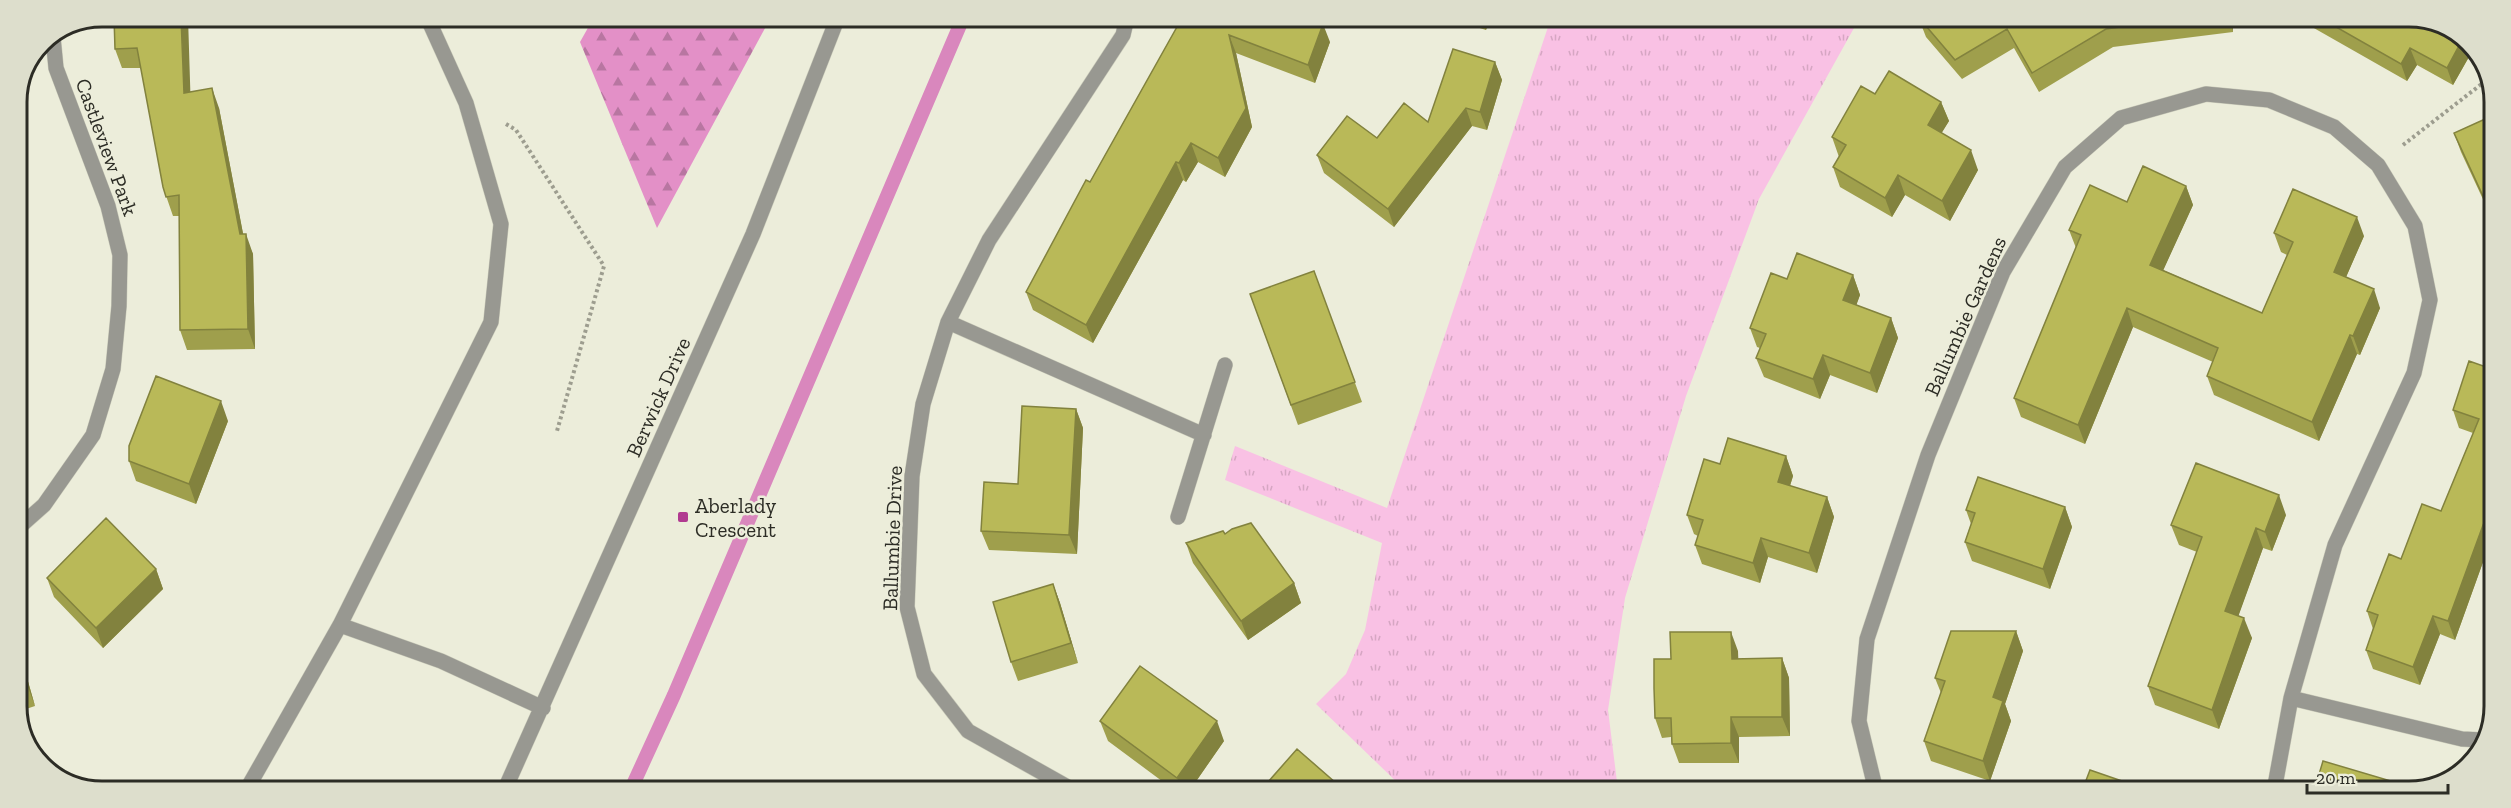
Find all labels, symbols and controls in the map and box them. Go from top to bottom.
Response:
street label: Castleview Park [71,75,143,219]
street label: Ballumbie Gardens [1919,232,2011,400]
street label: Berwick Drive [621,333,696,461]
street label: Ballumbie Drive [877,465,907,611]
place label: Aberlady Crescent [695,493,776,542]
marker: Aberlady Crescent [676,510,690,524]
scale bar [2307,757,2448,795]
text: 20 m [2316,767,2356,789]

